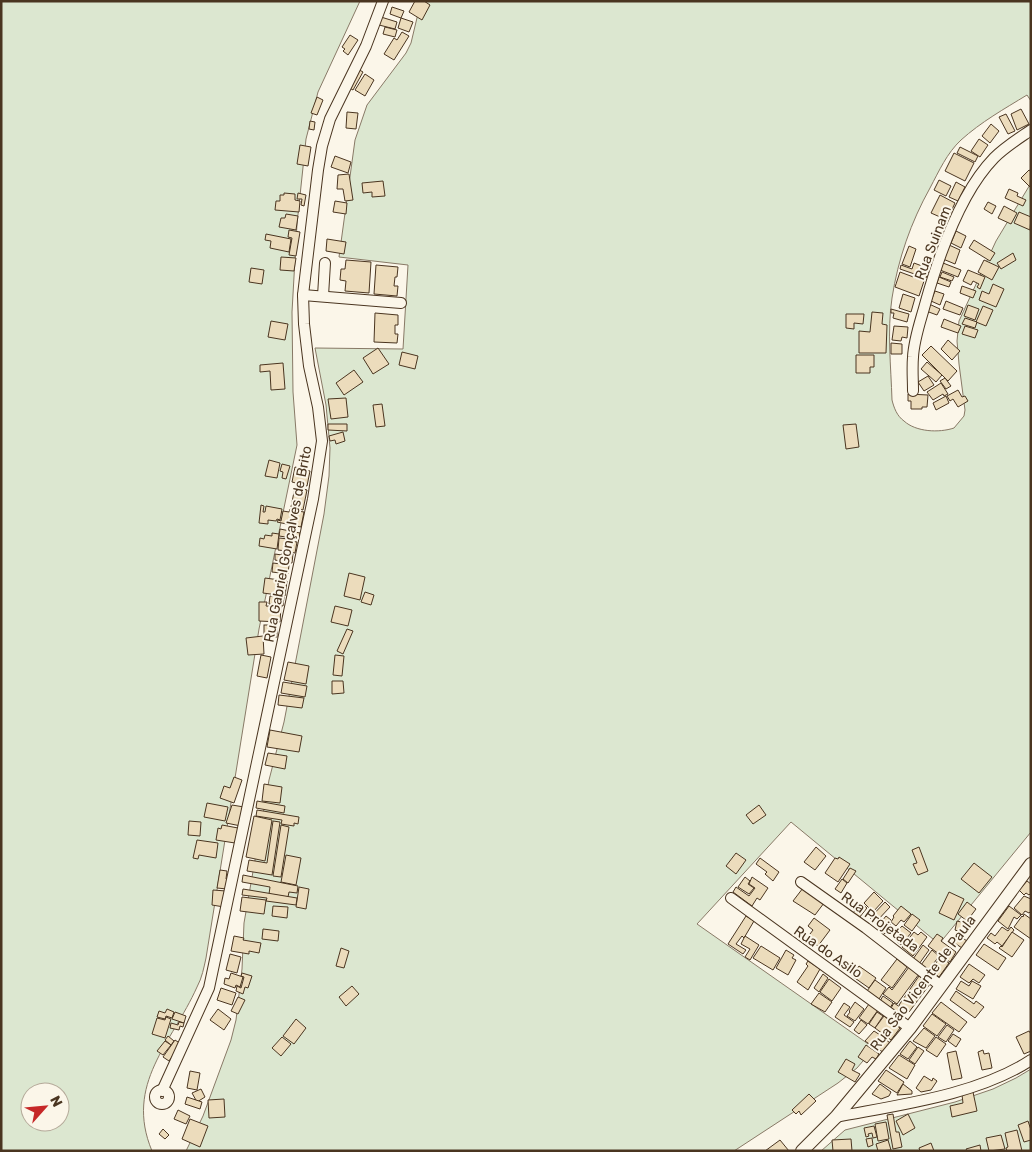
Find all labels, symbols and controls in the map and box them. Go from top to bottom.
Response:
street label: Rua Suinam [911,204,955,282]
street label: Rua Gabriel Gonçalves de Brito [261,444,315,644]
street label: Rua Projetada [838,888,922,956]
street label: Rua São Vicente de Paula [866,912,980,1054]
street label: Rua do Asilo [791,922,865,982]
north arrow [20,1082,70,1132]
text: N [46,1093,66,1110]

